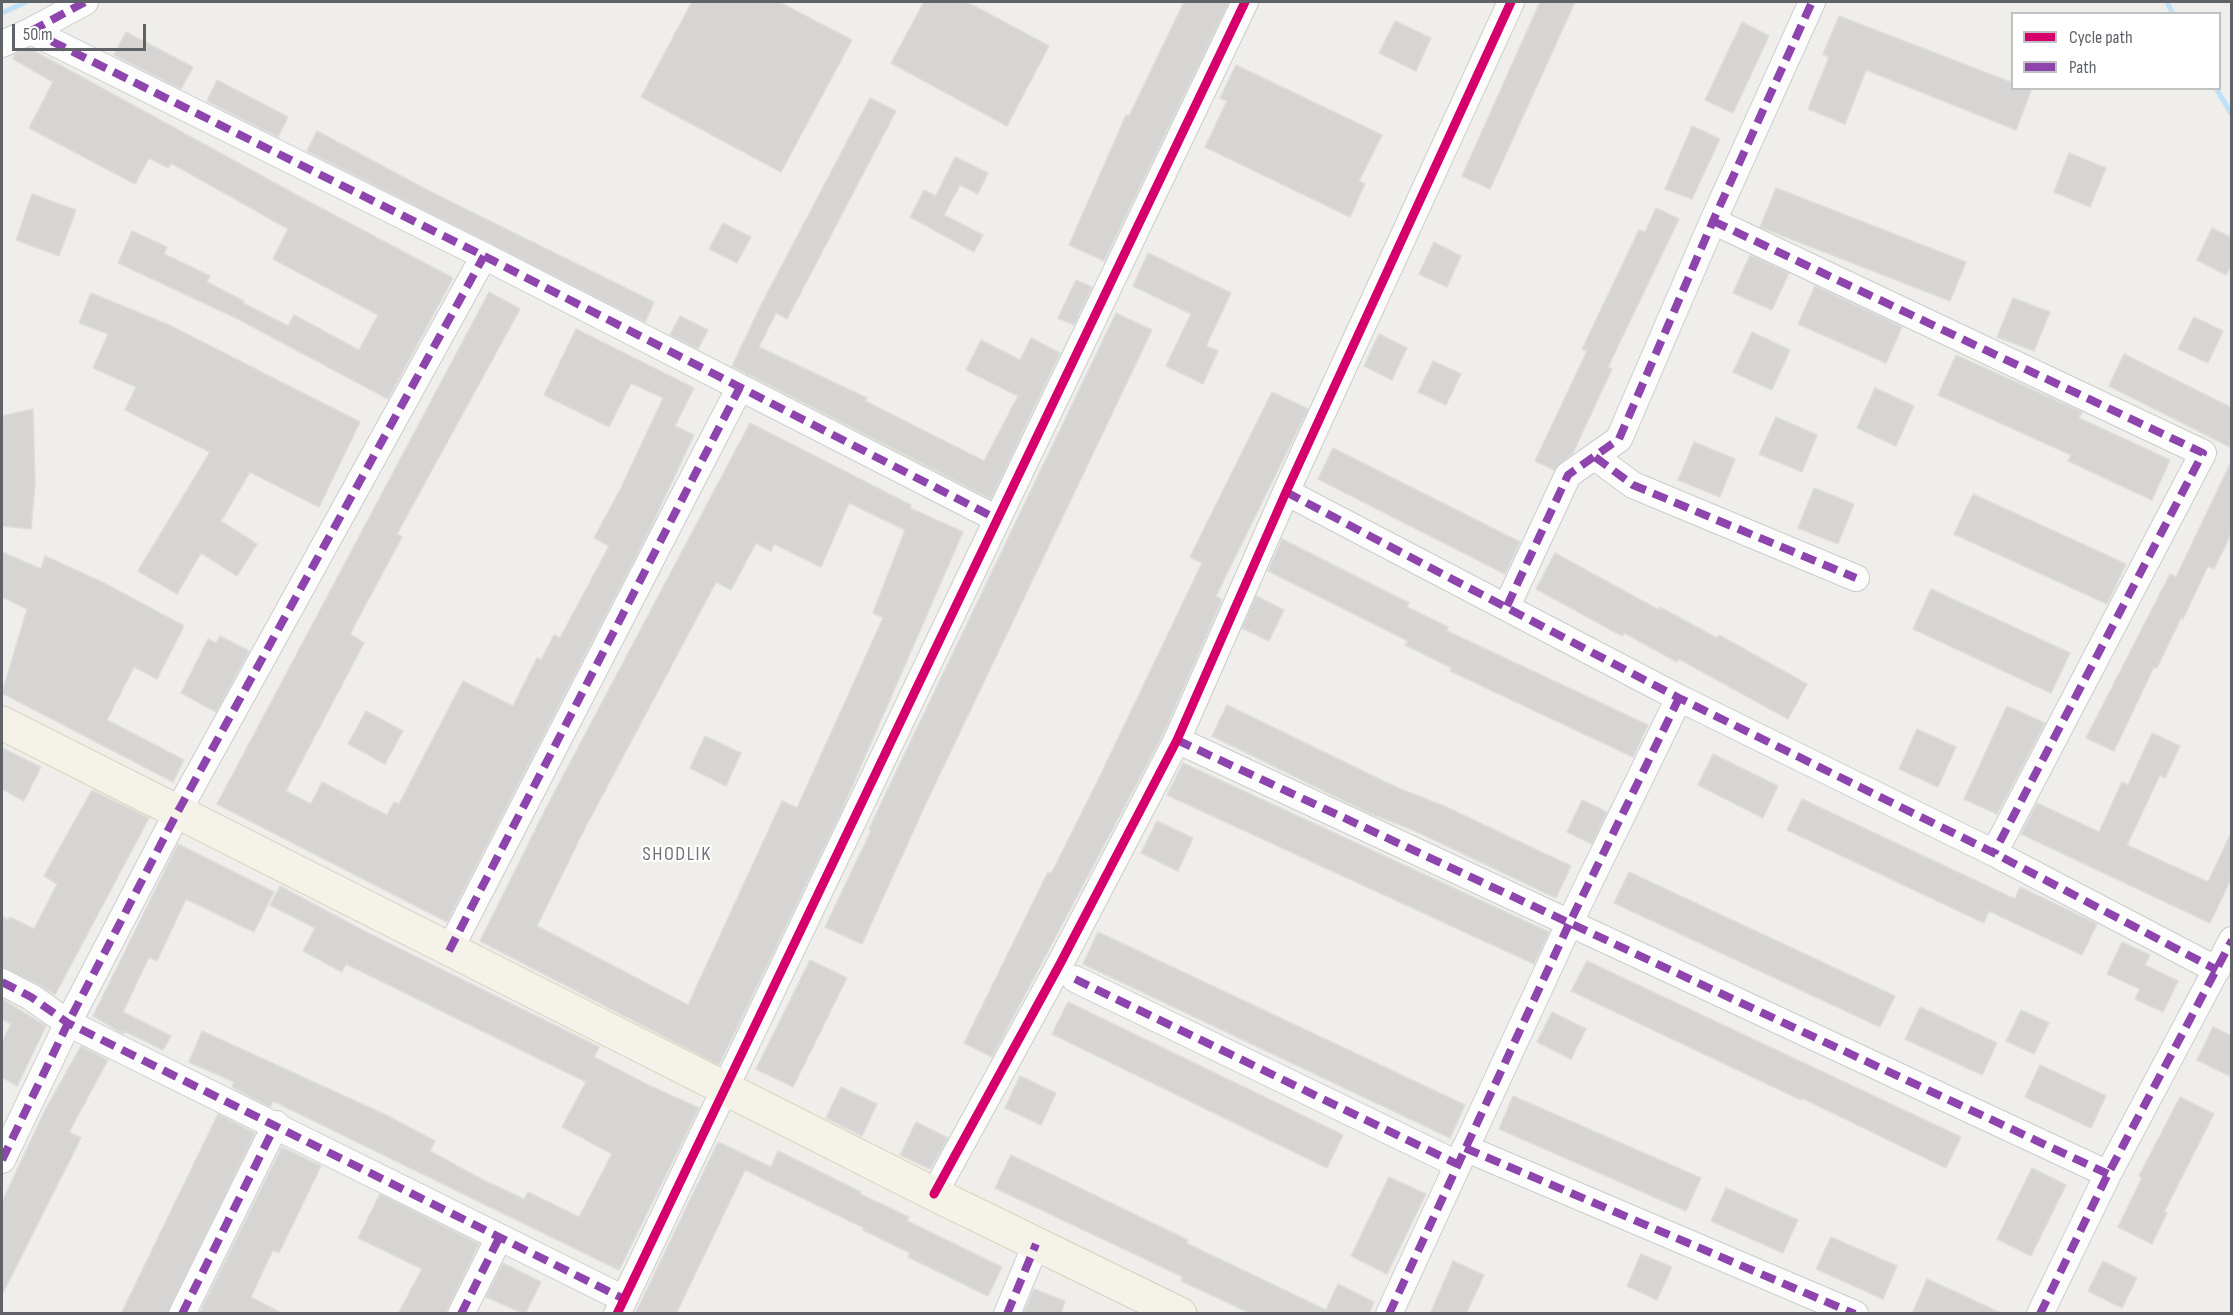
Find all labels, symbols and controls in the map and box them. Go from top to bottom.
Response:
scale bar [15,12,148,50]
legend [2011,12,2221,90]
text: 50 m [23,24,53,45]
text: Cycle path [2069,27,2133,48]
text: Path [2069,57,2097,78]
district label: SHODLIK [642,843,712,867]

